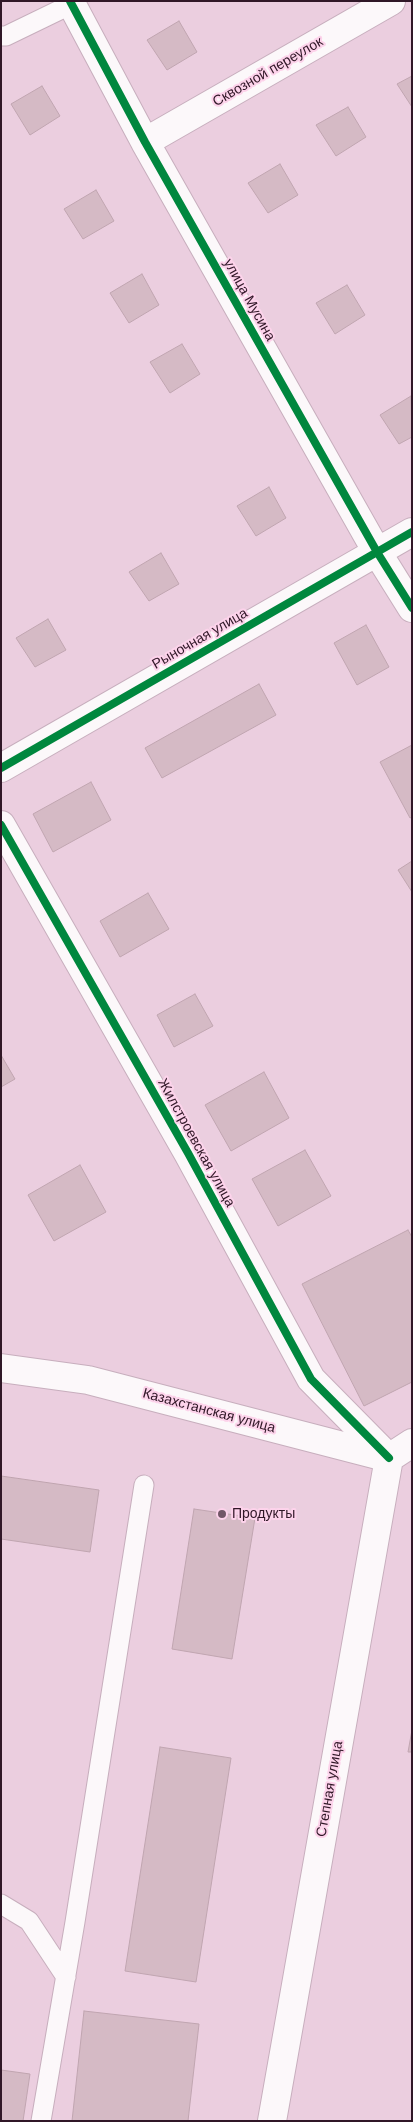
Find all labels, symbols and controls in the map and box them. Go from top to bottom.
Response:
street label: Сквозной переулок [210,34,326,110]
street label: улица Мусина [220,256,278,344]
street label: Рыночная улица [149,605,251,673]
street label: Жилстроевская улица [154,1076,238,1210]
street label: Казахстанская улица [141,1385,277,1437]
place label: Продукты [232,1506,295,1522]
marker: Продукты [216,1508,228,1520]
street label: Степная улица [313,1740,347,1838]

